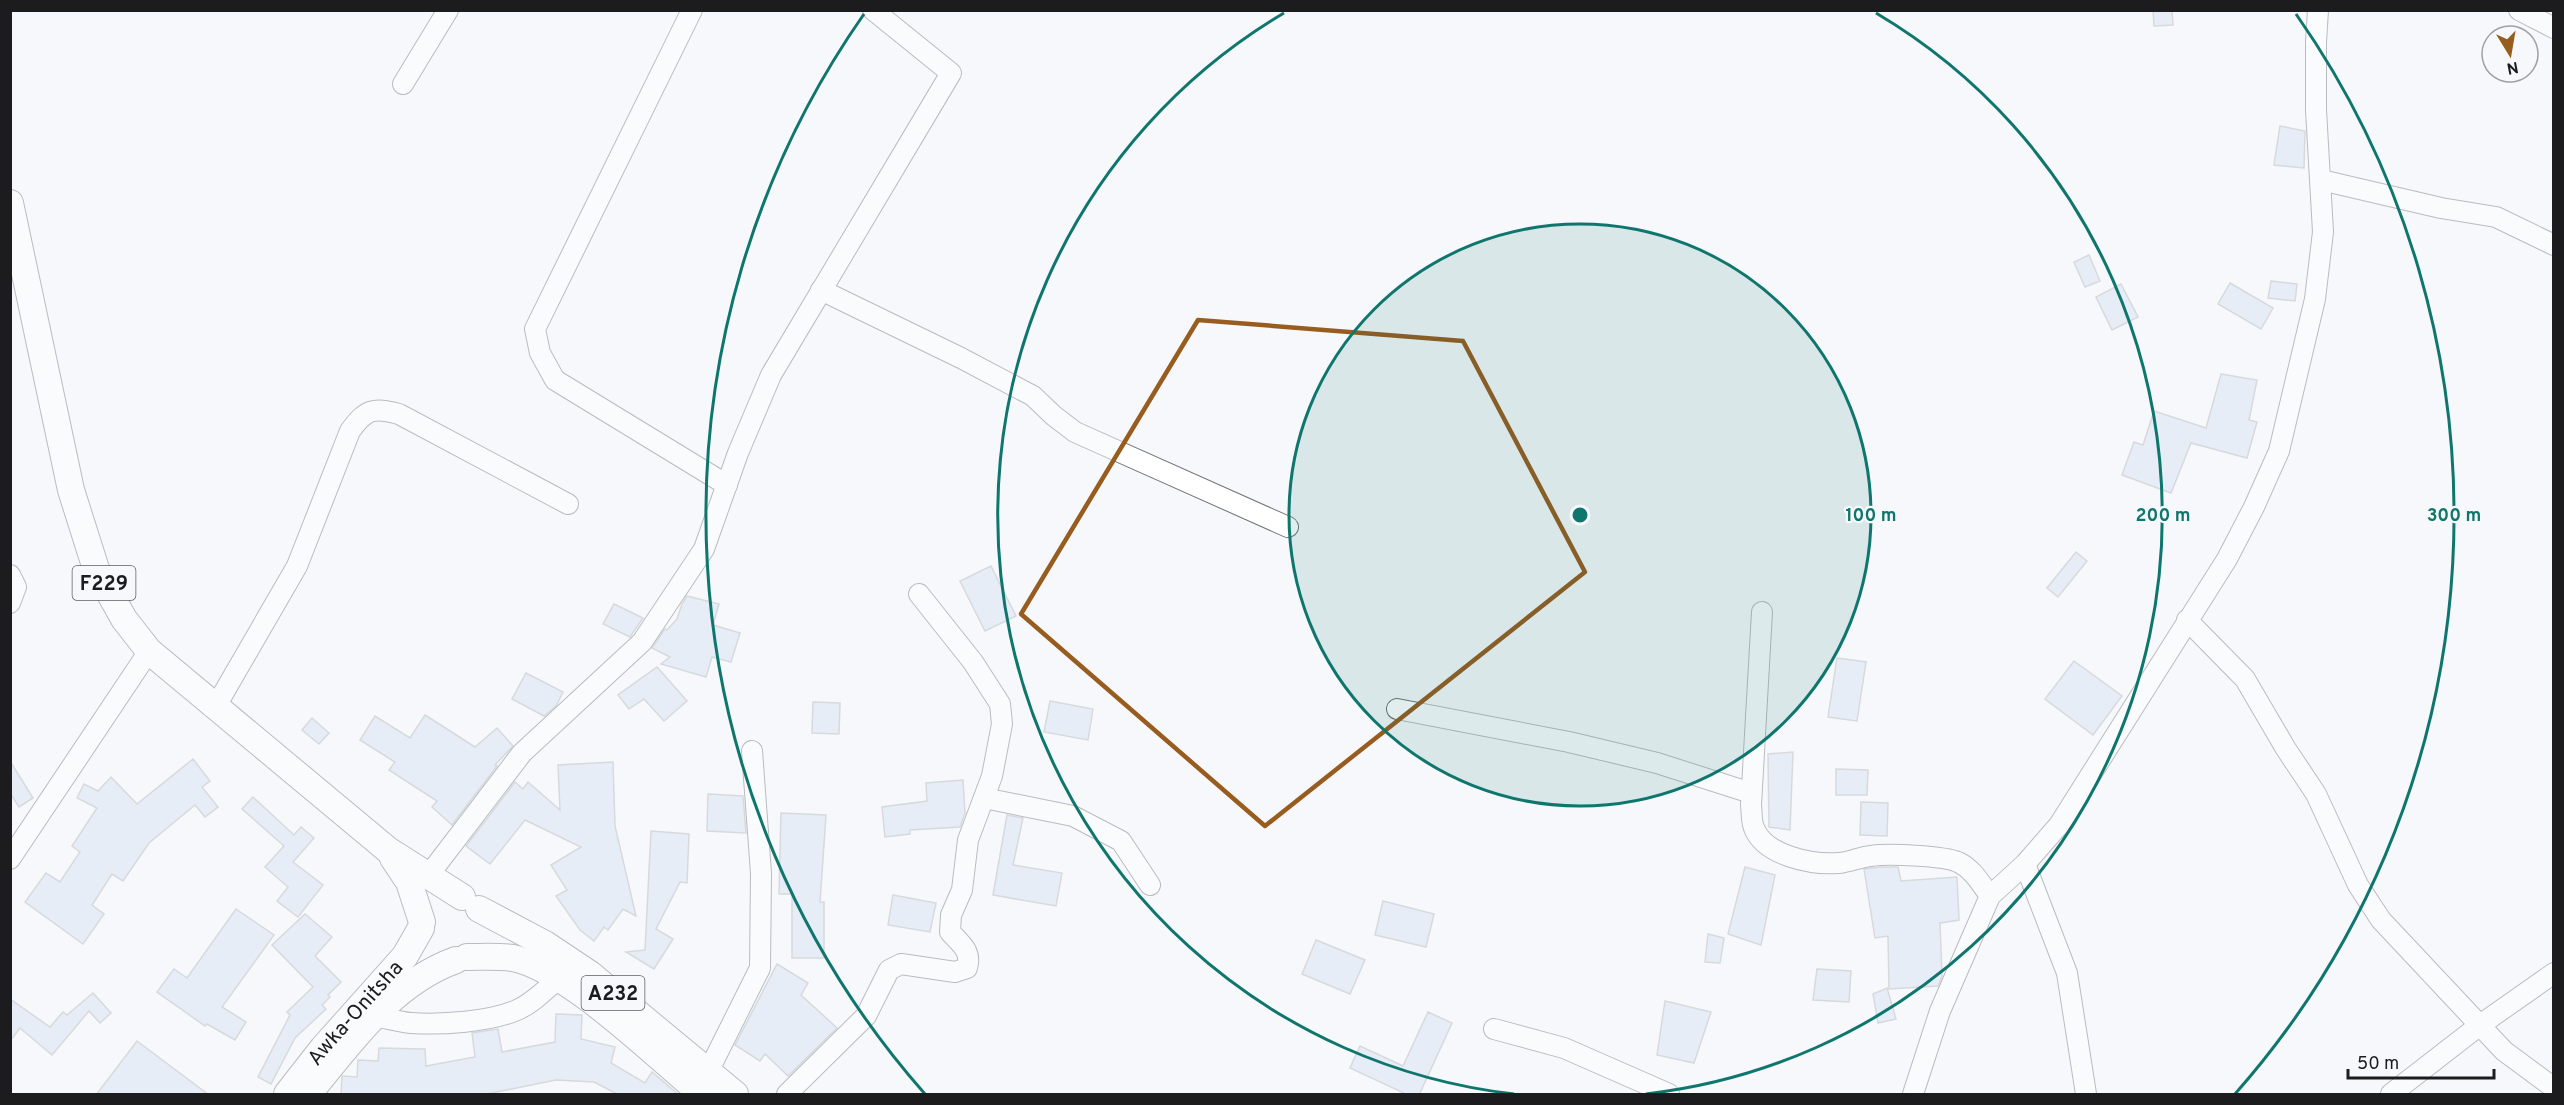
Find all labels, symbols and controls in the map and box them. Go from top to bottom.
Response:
north arrow [2480,24,2540,84]
text: N [2505,56,2520,78]
centre of rings [1570,505,1590,525]
text: 100 m [1845,505,1897,528]
text: 200 m [2135,505,2191,528]
text: 300 m [2427,505,2481,528]
road number: F229 [72,566,136,600]
street label: Awka-Onitsha [302,955,410,1072]
road number: A232 [582,976,644,1010]
scale bar [2348,1042,2494,1080]
text: 50 m [2357,1053,2399,1076]

